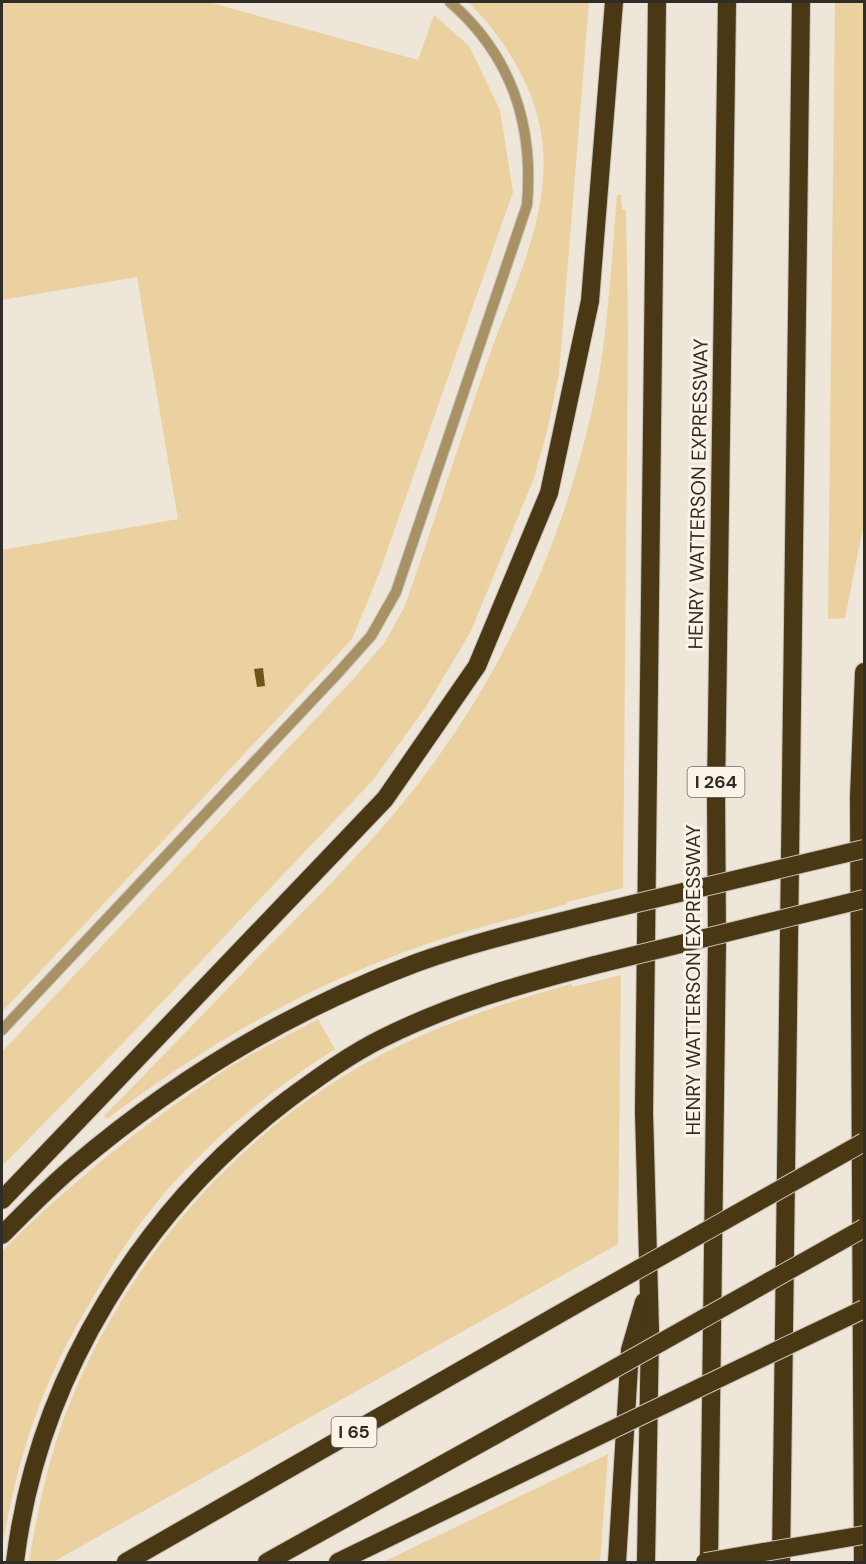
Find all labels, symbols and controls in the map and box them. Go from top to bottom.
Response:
street label: HENRY WATTERSON EXPRESSWAY [682,338,714,650]
road number: I 264 [688,767,744,797]
street label: HENRY WATTERSON EXPRESSWAY [680,824,706,1135]
road number: I 65 [332,1417,376,1447]

